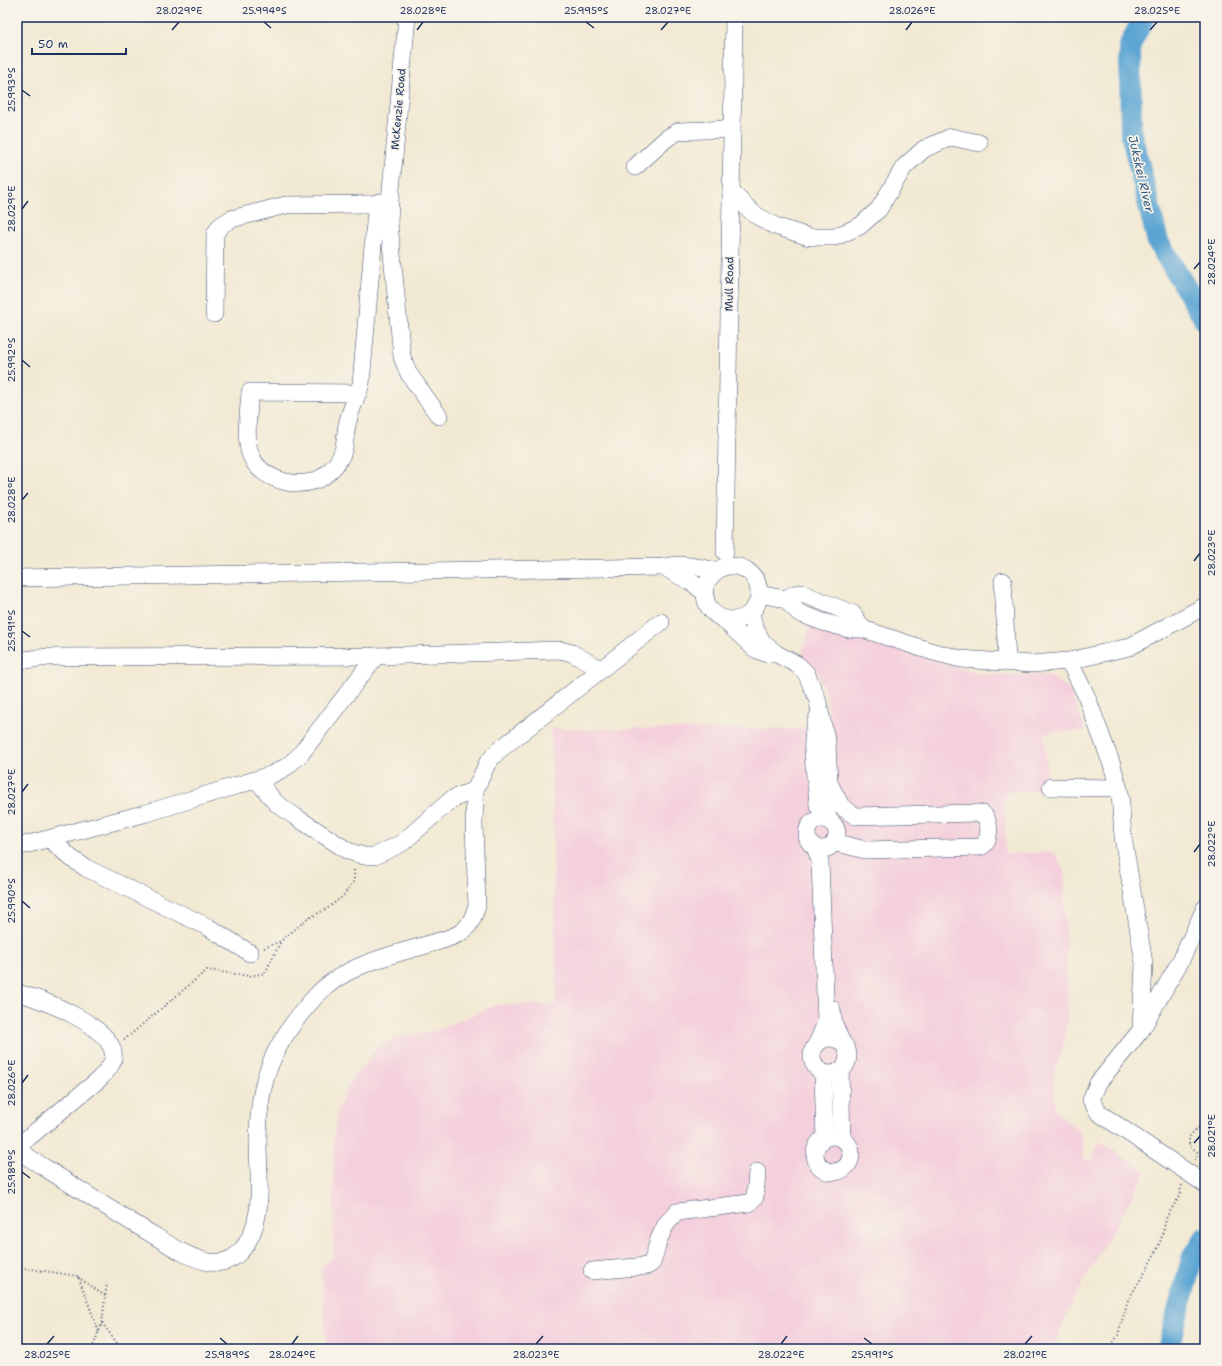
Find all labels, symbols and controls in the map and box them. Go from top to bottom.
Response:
text: 28.029°E [156,4,202,17]
text: 25.994°S [241,4,287,17]
text: 28.028°E [399,4,447,17]
text: 25.995°S [564,4,609,17]
text: 28.027°E [645,4,691,17]
text: 28.026°E [888,4,936,17]
text: 28.025°E [1134,4,1180,17]
scale bar [32,30,126,56]
text: 50 m [38,36,68,52]
text: 25.993°S [5,67,18,113]
street label: McKenzie Road [387,67,410,151]
water label: Jukskei River [1124,134,1158,214]
text: 28.029°E [5,186,18,232]
text: 28.024°E [1205,239,1218,285]
street label: Mull Road [722,256,737,312]
text: 25.992°S [5,337,18,383]
text: 28.028°E [5,476,18,524]
text: 28.023°E [1205,530,1218,576]
text: 25.991°S [5,609,18,652]
text: 28.027°E [5,769,18,815]
text: 28.022°E [1205,821,1218,867]
text: 25.990°S [5,878,18,924]
text: 28.026°E [5,1059,18,1107]
text: 28.021°E [1205,1114,1218,1158]
text: 25.989°S [5,1149,18,1195]
text: 28.025°E [24,1348,70,1361]
text: 25.989°S [204,1348,250,1361]
text: 28.024°E [269,1348,315,1361]
text: 28.023°E [513,1348,559,1361]
text: 28.022°E [758,1348,804,1361]
text: 25.991°S [851,1348,894,1361]
text: 28.021°E [1003,1348,1047,1361]

